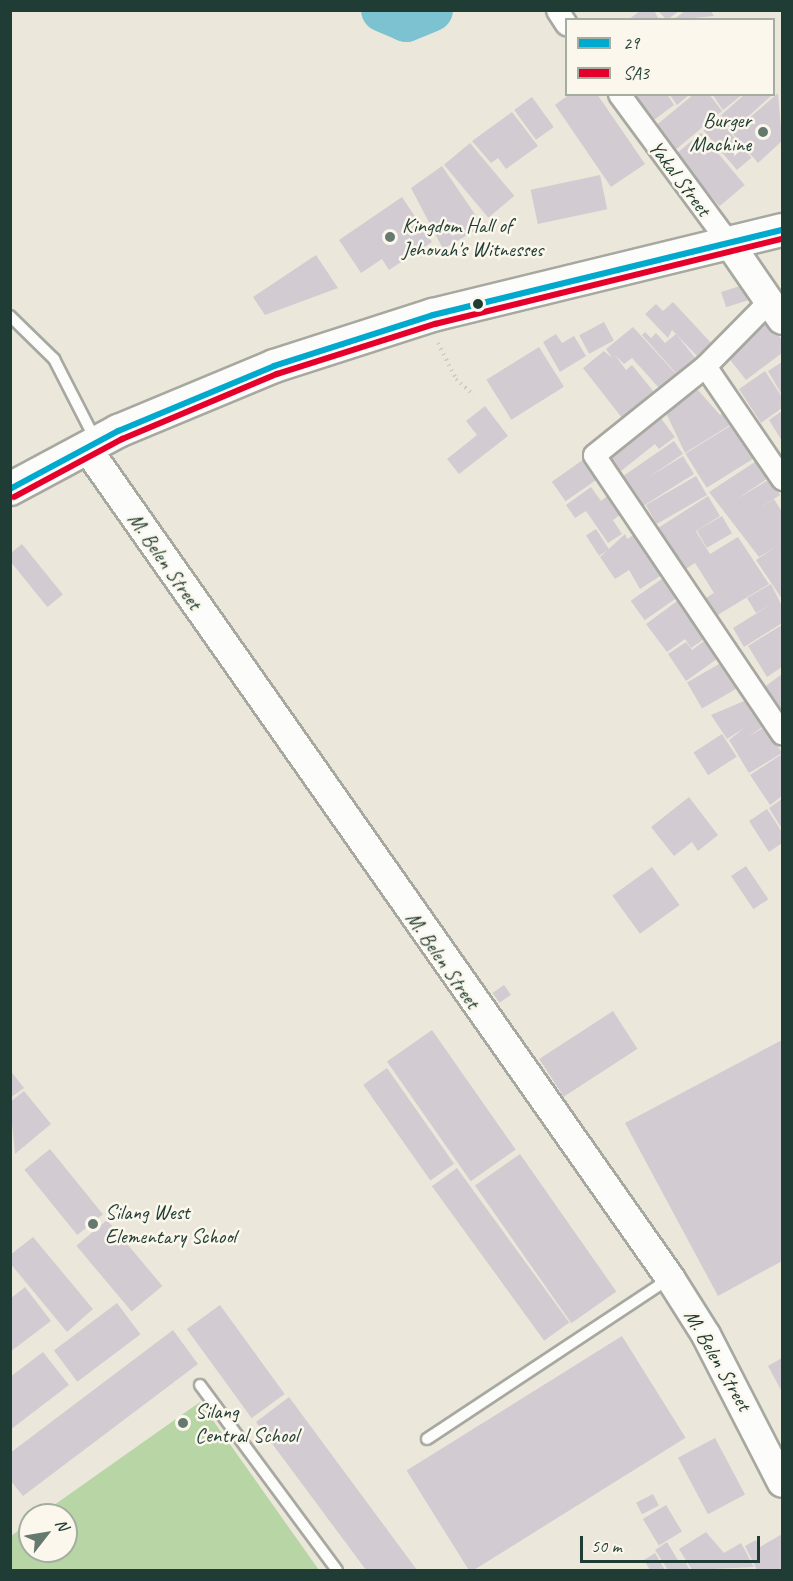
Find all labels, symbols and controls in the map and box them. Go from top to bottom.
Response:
legend [565,18,775,96]
text: 29 [623,32,639,54]
text: SA3 [623,62,649,84]
place label: Burger Machine [690,107,751,157]
marker: Burger Machine [756,125,770,139]
street label: Yakal Street [643,135,717,221]
place label: Kingdom Hall of Jehovah's Witnesses [402,212,543,262]
marker: Kingdom Hall of Jehovah's Witnesses [383,230,397,244]
unlabelled marker [472,298,484,310]
street label: M. Belen Street [122,508,208,614]
street label: M. Belen Street [400,907,486,1013]
place label: Silang West Elementary School [105,1199,236,1249]
marker: Silang West Elementary School [86,1217,100,1231]
street label: M. Belen Street [679,1305,757,1415]
place label: Silang Central School [195,1398,298,1448]
marker: Silang Central School [176,1416,190,1430]
north arrow [18,1503,78,1563]
text: N [51,1515,73,1534]
scale bar [583,1524,763,1562]
text: 50 m [591,1535,622,1557]

